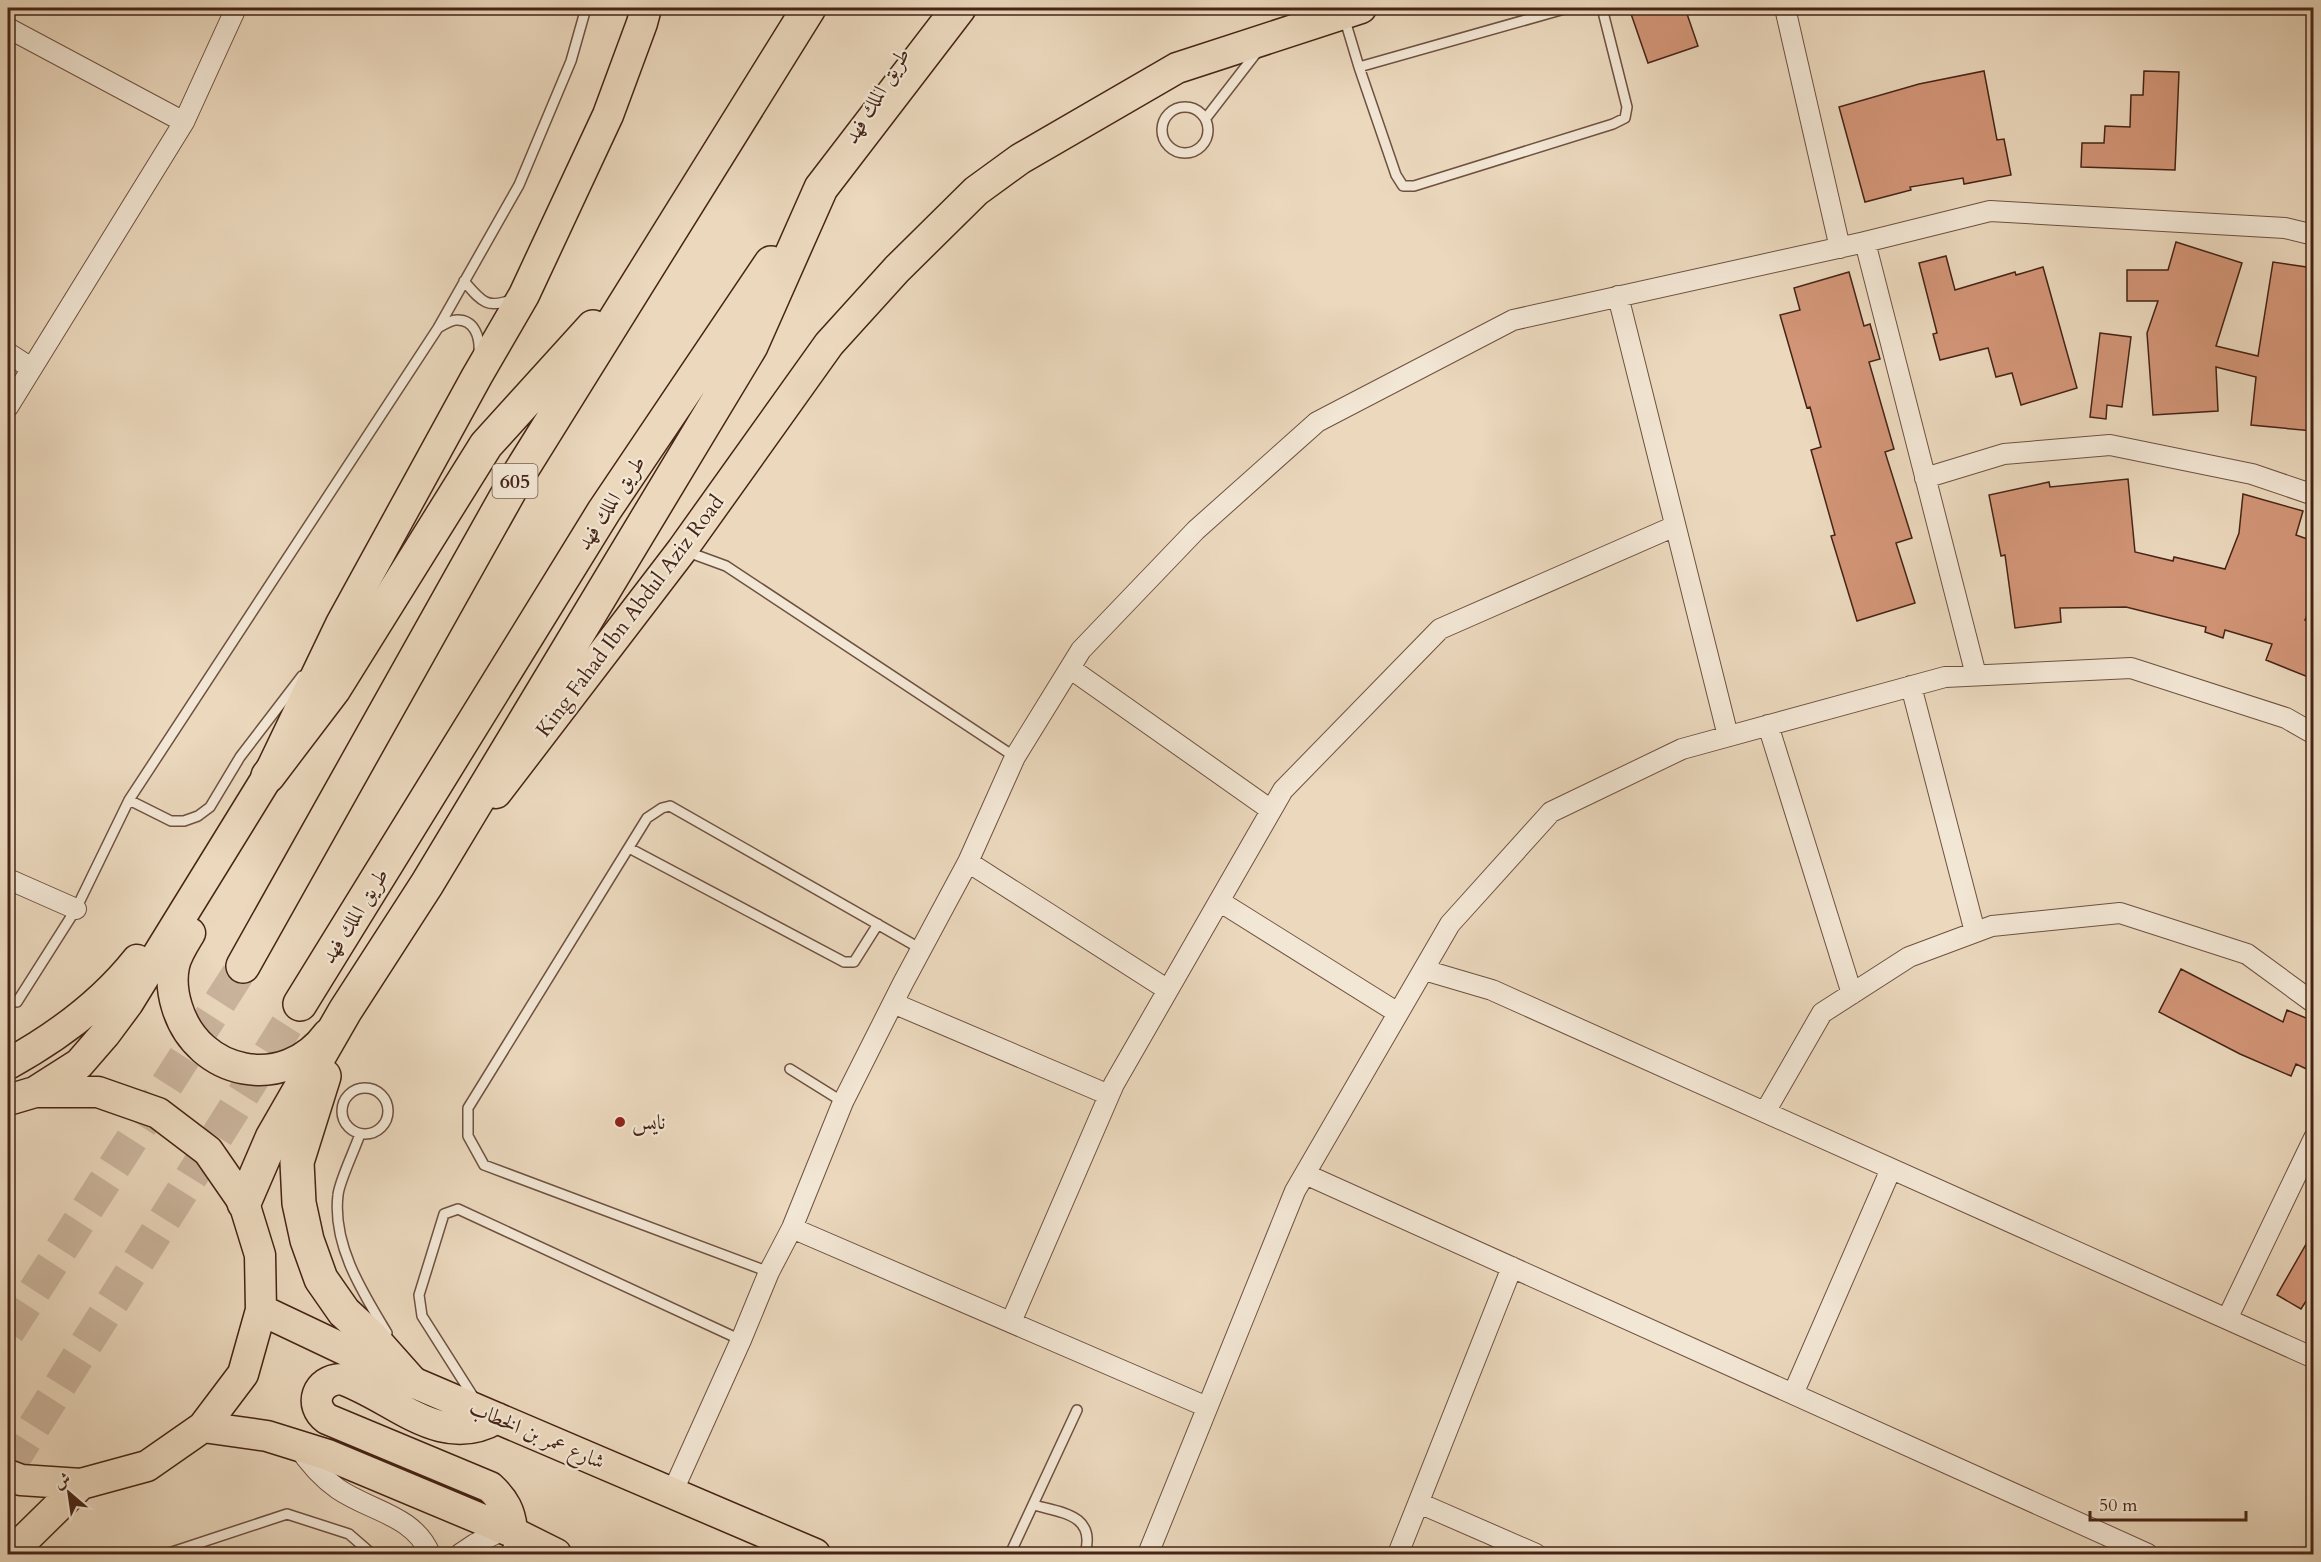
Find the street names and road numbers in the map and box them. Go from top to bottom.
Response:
street label: طريق الملك فهد [837,43,917,149]
street label: طريق الملك فهد [570,450,652,556]
road number: 605 [492,464,538,498]
street label: King Fahad Ibn Abdul Aziz Road [529,489,731,743]
street label: طريق الملك فهد [314,863,396,969]
street label: شارع عمر بن الخطاب [464,1393,609,1479]

